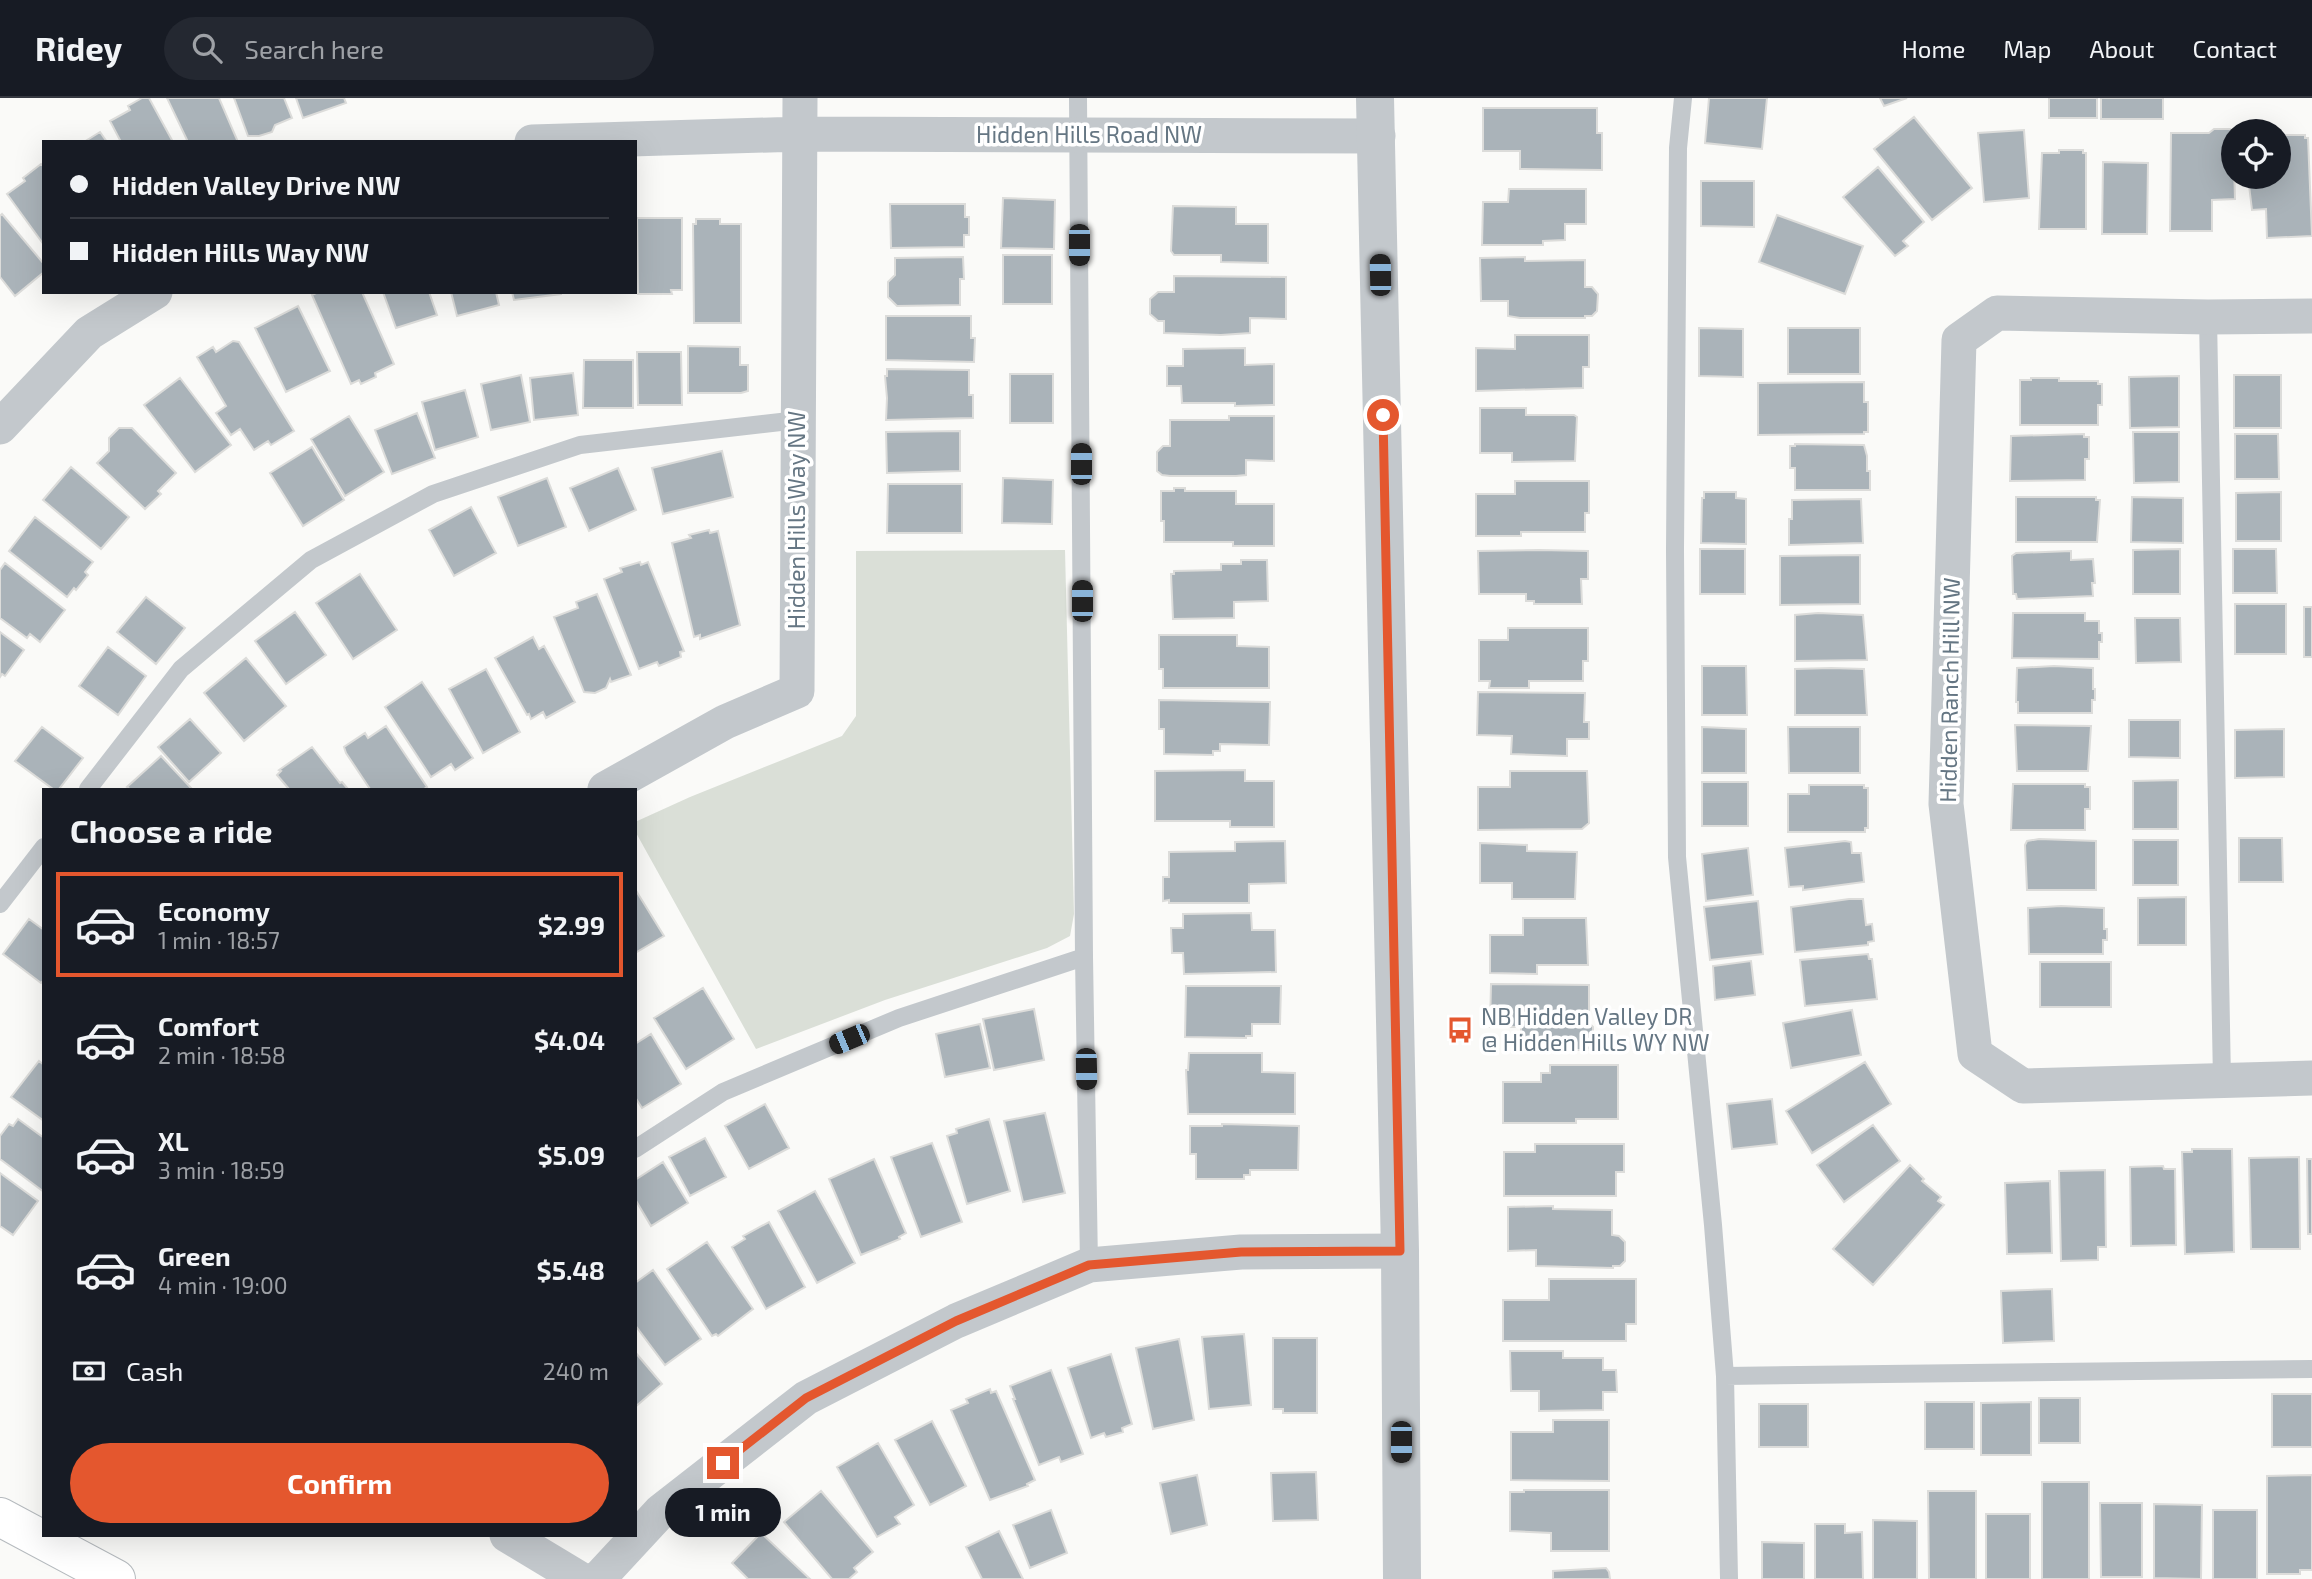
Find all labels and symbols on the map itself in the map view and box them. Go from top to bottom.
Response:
street label: Hidden Hills Road NW [976,120,1202,148]
car [1069,224,1090,266]
car [1370,254,1391,296]
route start [1367,399,1399,431]
street label: Hidden Hills Way NW [782,411,810,629]
car [1071,443,1092,485]
street label: Hidden Ranch Hill NW [1933,577,1965,803]
car [1072,580,1093,622]
place label: NB Hidden Valley DR @ Hidden Hills WY NW [1481,1002,1710,1056]
bus stop icon: NB Hidden Valley DR @ Hidden Hills WY NW [1445,1015,1475,1045]
car [826,1021,873,1057]
car [1076,1048,1097,1090]
car [1391,1421,1412,1463]
route end [707,1447,739,1479]
callout: 1 min [665,1488,781,1536]

